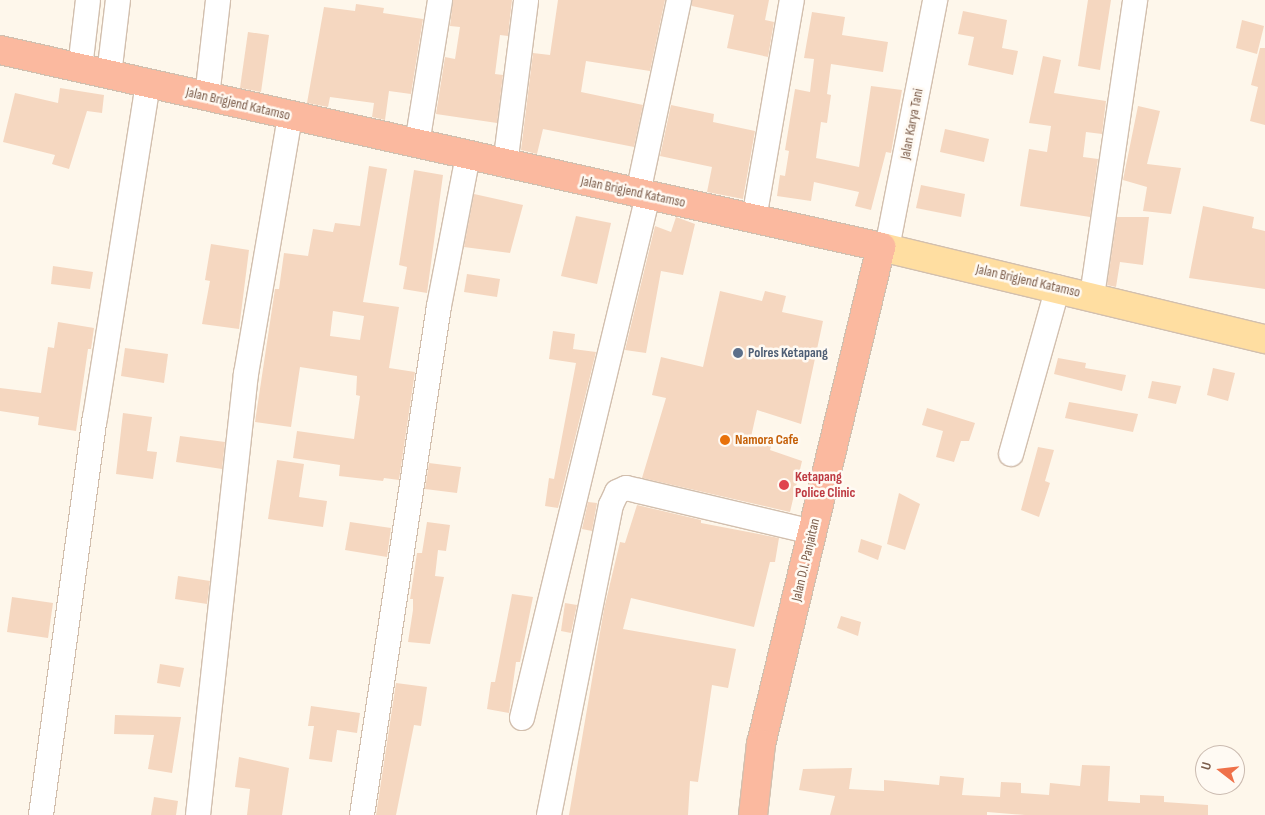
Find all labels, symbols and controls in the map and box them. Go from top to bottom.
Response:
street label: Jalan Brigjend Katamso [184,84,292,124]
street label: Jalan Karya Tani [897,87,927,161]
street label: Jalan Brigjend Katamso [579,173,687,211]
street label: Jalan Brigjend Katamso [974,261,1082,301]
place label: Polres Ketapang [748,345,828,361]
marker: Polres Ketapang [732,347,744,359]
place label: Namora Cafe [735,432,799,448]
marker: Namora Cafe [719,434,731,446]
place label: Ketapang Police Clinic [795,469,855,502]
marker: Ketapang Police Clinic [777,478,791,492]
street label: Jalan D.I. Panjaitan [788,517,824,603]
north arrow [1195,745,1245,795]
text: U [1197,760,1215,772]

